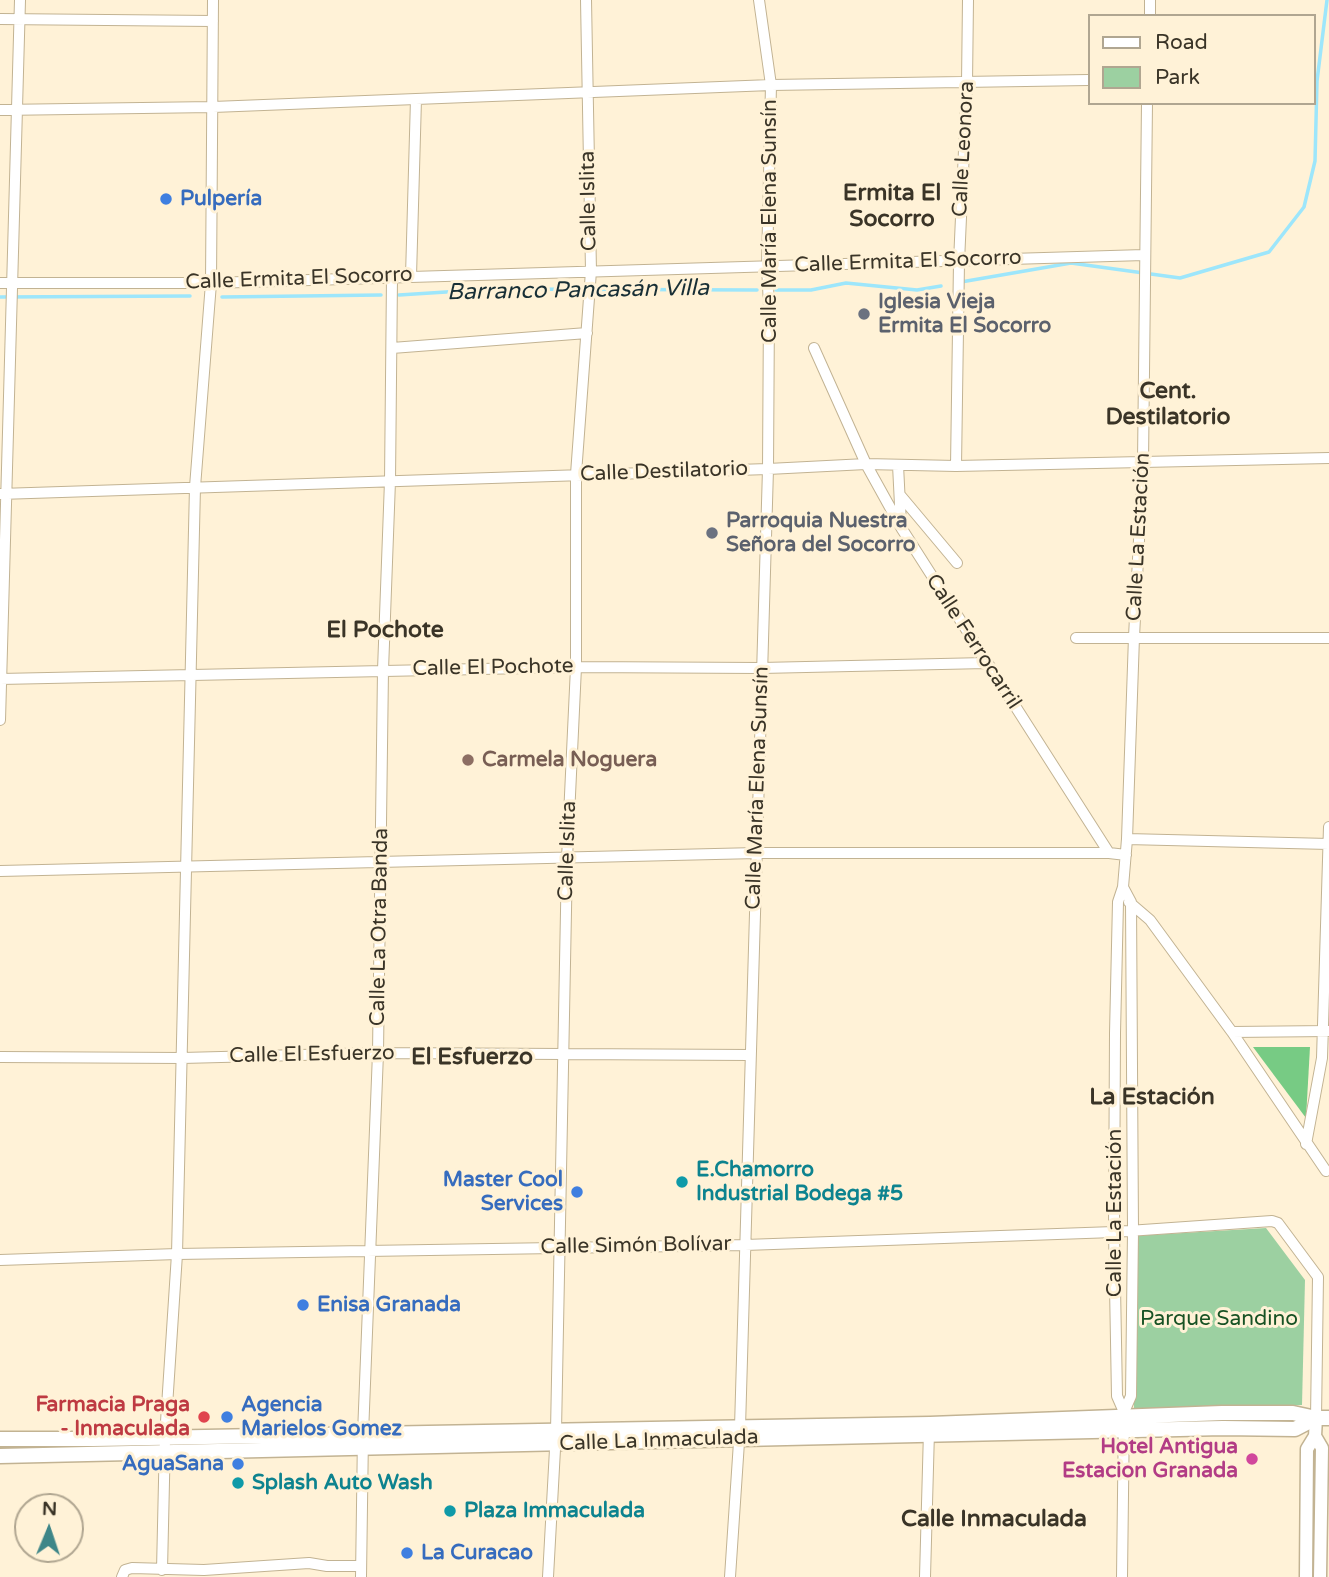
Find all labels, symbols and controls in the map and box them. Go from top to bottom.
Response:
legend [1088,14,1315,105]
text: Road [1155,30,1208,55]
text: Park [1155,65,1200,90]
street label: Calle Leonora [948,80,980,218]
street label: Calle María Elena Sunsín [757,99,783,343]
street label: Calle Islita [576,151,602,251]
district label: Ermita El Socorro [843,180,941,234]
place label: Pulpería [180,186,262,212]
marker: Pulpería [158,191,174,207]
street label: Calle Ermita El Socorro [794,245,1022,279]
street label: Calle Ermita El Socorro [185,262,413,296]
water label: Barranco Pancasán Villa [447,275,709,307]
place label: Iglesia Vieja Ermita El Socorro [878,289,1051,339]
marker: Iglesia Vieja Ermita El Socorro [856,306,872,322]
district label: Cent. Destilatorio [1106,378,1230,432]
street label: Calle La Estación [1122,452,1156,622]
street label: Calle Destilatorio [580,456,748,488]
place label: Parroquia Nuestra Señora del Socorro [726,508,916,558]
marker: Parroquia Nuestra Señora del Socorro [704,525,720,541]
street label: Calle Ferrocarril [920,570,1026,714]
district label: El Pochote [326,617,444,645]
street label: Calle El Pochote [412,654,574,682]
street label: Calle María Elena Sunsín [741,666,775,910]
place label: Carmela Noguera [482,747,657,773]
marker: Carmela Noguera [460,752,476,768]
street label: Calle Islita [554,800,582,902]
street label: Calle La Otra Banda [366,828,394,1026]
street label: Calle El Esfuerzo [229,1041,395,1069]
district label: El Esfuerzo [411,1044,533,1072]
district label: La Estación [1089,1084,1215,1112]
street label: Calle La Estación [1102,1129,1128,1297]
place label: E.Chamorro Industrial Bodega #5 [696,1157,903,1207]
place label: Master Cool Services [443,1167,563,1217]
marker: E.Chamorro Industrial Bodega #5 [674,1174,690,1190]
marker: Master Cool Services [569,1184,585,1200]
street label: Calle Simón Bolívar [540,1232,732,1260]
place label: Enisa Granada [317,1292,461,1318]
marker: Enisa Granada [295,1297,311,1313]
park label: Parque Sandino [1140,1306,1298,1332]
place label: Farmacia Praga - Inmaculada [35,1392,190,1442]
place label: Agencia Marielos Gomez [241,1392,402,1442]
marker: Farmacia Praga - Inmaculada [196,1409,212,1425]
marker: Agencia Marielos Gomez [219,1409,235,1425]
street label: Calle La Inmaculada [559,1425,759,1457]
place label: Hotel Antigua Estacion Granada [1062,1434,1238,1484]
place label: AguaSana [122,1451,224,1477]
marker: Hotel Antigua Estacion Granada [1244,1451,1260,1467]
marker: AguaSana [230,1456,246,1472]
place label: Splash Auto Wash [252,1470,433,1496]
marker: Splash Auto Wash [230,1475,246,1491]
north arrow [14,1493,84,1563]
text: N [42,1498,58,1520]
place label: Plaza Immaculada [464,1498,645,1524]
marker: Plaza Immaculada [442,1503,458,1519]
district label: Calle Inmaculada [901,1506,1087,1534]
place label: La Curacao [421,1540,533,1566]
marker: La Curacao [399,1545,415,1561]

